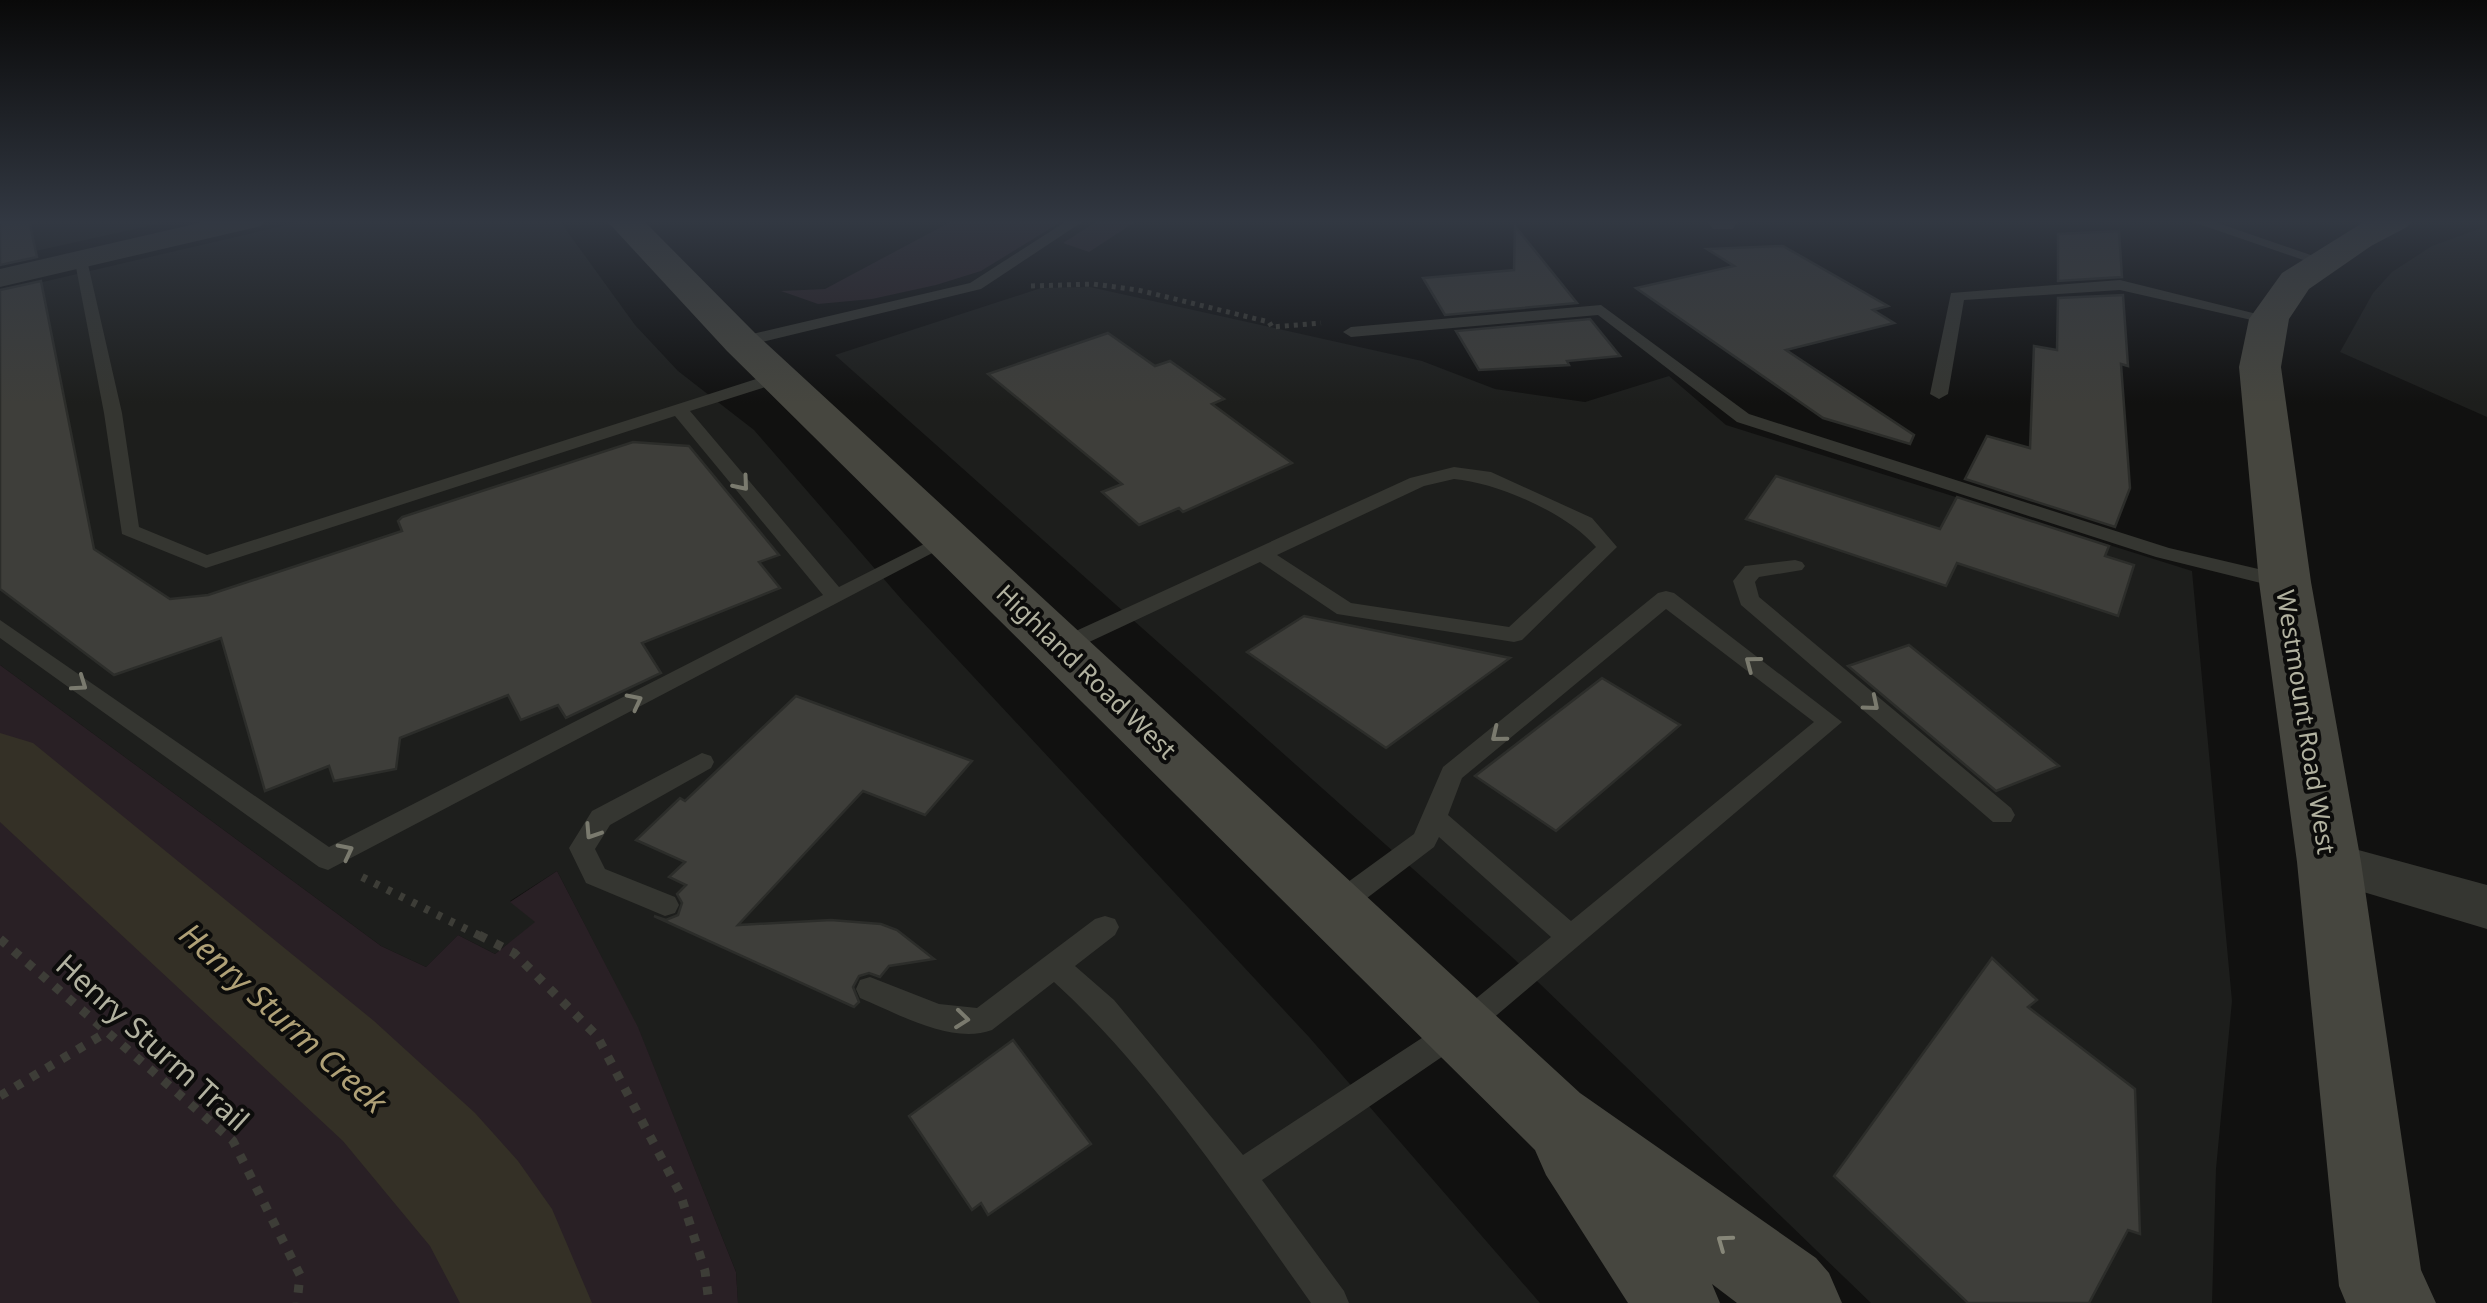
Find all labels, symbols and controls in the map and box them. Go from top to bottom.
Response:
one-way arrow [730,473,748,491]
street label: Highland Road West [990,576,1184,766]
street label: Westmount Road West [2269,587,2345,857]
one-way arrow [1745,658,1763,675]
one-way arrow [68,671,87,690]
one-way arrow [1861,692,1879,710]
one-way arrow [624,694,642,713]
one-way arrow [1492,723,1510,741]
one-way arrow [586,822,605,840]
one-way arrow [336,844,354,863]
water label: Henry Sturm Creek [171,912,398,1123]
street label: Henry Sturm Trail [48,944,258,1140]
one-way arrow [954,1008,970,1029]
one-way arrow [1717,1237,1735,1254]

